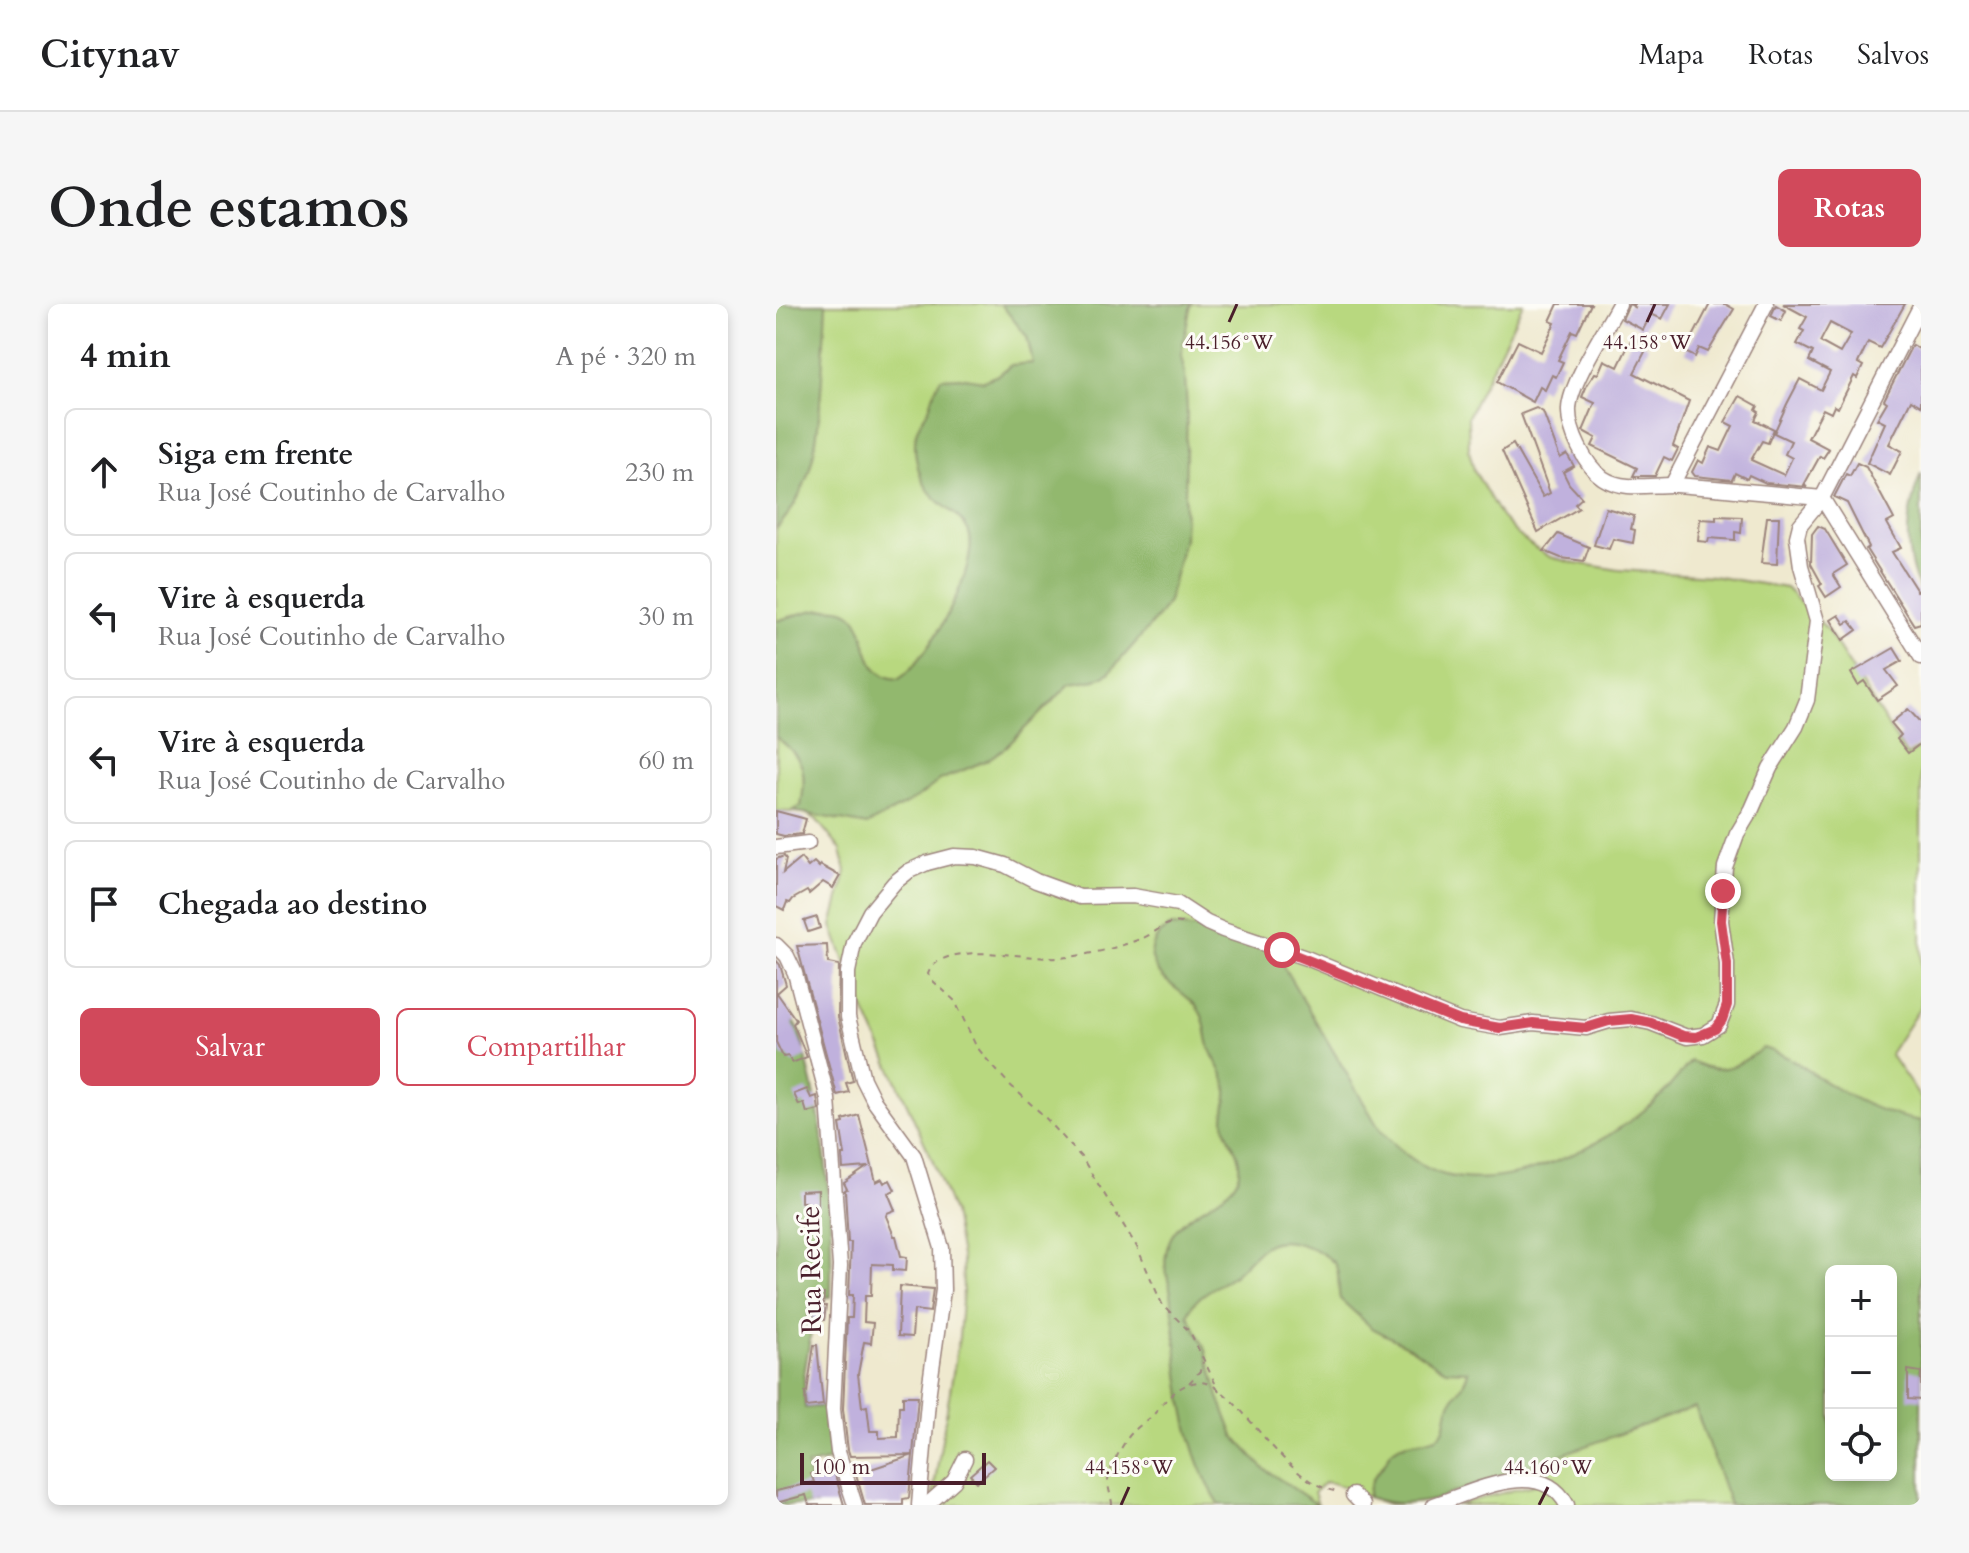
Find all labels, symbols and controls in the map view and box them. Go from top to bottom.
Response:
text: Citynav [40,29,180,81]
text: Mapa [1639,36,1704,74]
text: Rotas [1748,36,1813,74]
text: Salvos [1857,36,1929,74]
button: Rotas [1778,169,1921,247]
text: Onde estamos [48,171,410,246]
text: 44.156°W [1185,329,1274,356]
text: 44.158°W [1603,329,1692,356]
text: 4 min [80,333,171,379]
text: A pé · 320 m [555,339,696,374]
text: Siga em frente [158,434,353,475]
icon: ahead [82,450,126,494]
text: 230 m [625,455,694,490]
text: Rua José Coutinho de Carvalho [158,475,505,510]
text: Vire à esquerda [158,578,365,619]
icon: left [82,594,126,638]
text: 30 m [638,599,694,634]
text: Rua José Coutinho de Carvalho [158,619,505,654]
text: Vire à esquerda [158,722,365,763]
icon: left [82,738,126,782]
text: 60 m [638,743,694,778]
text: Rua José Coutinho de Carvalho [158,763,505,798]
route end [1705,873,1741,909]
icon: arrive [82,882,126,926]
text: Chegada ao destino [158,884,427,925]
route start [1264,932,1300,968]
button: Salvar [80,1008,380,1086]
button: Compartilhar [396,1008,696,1086]
street label: Rua Recife [791,1205,831,1335]
map controls [1825,1265,1897,1481]
button: + [1825,1265,1897,1337]
button: − [1825,1337,1897,1409]
button: locate [1825,1409,1897,1481]
scale bar [800,1449,986,1485]
text: 100 m [812,1452,870,1482]
text: 44.158°W [1085,1454,1174,1481]
text: 44.160°W [1504,1454,1593,1481]

